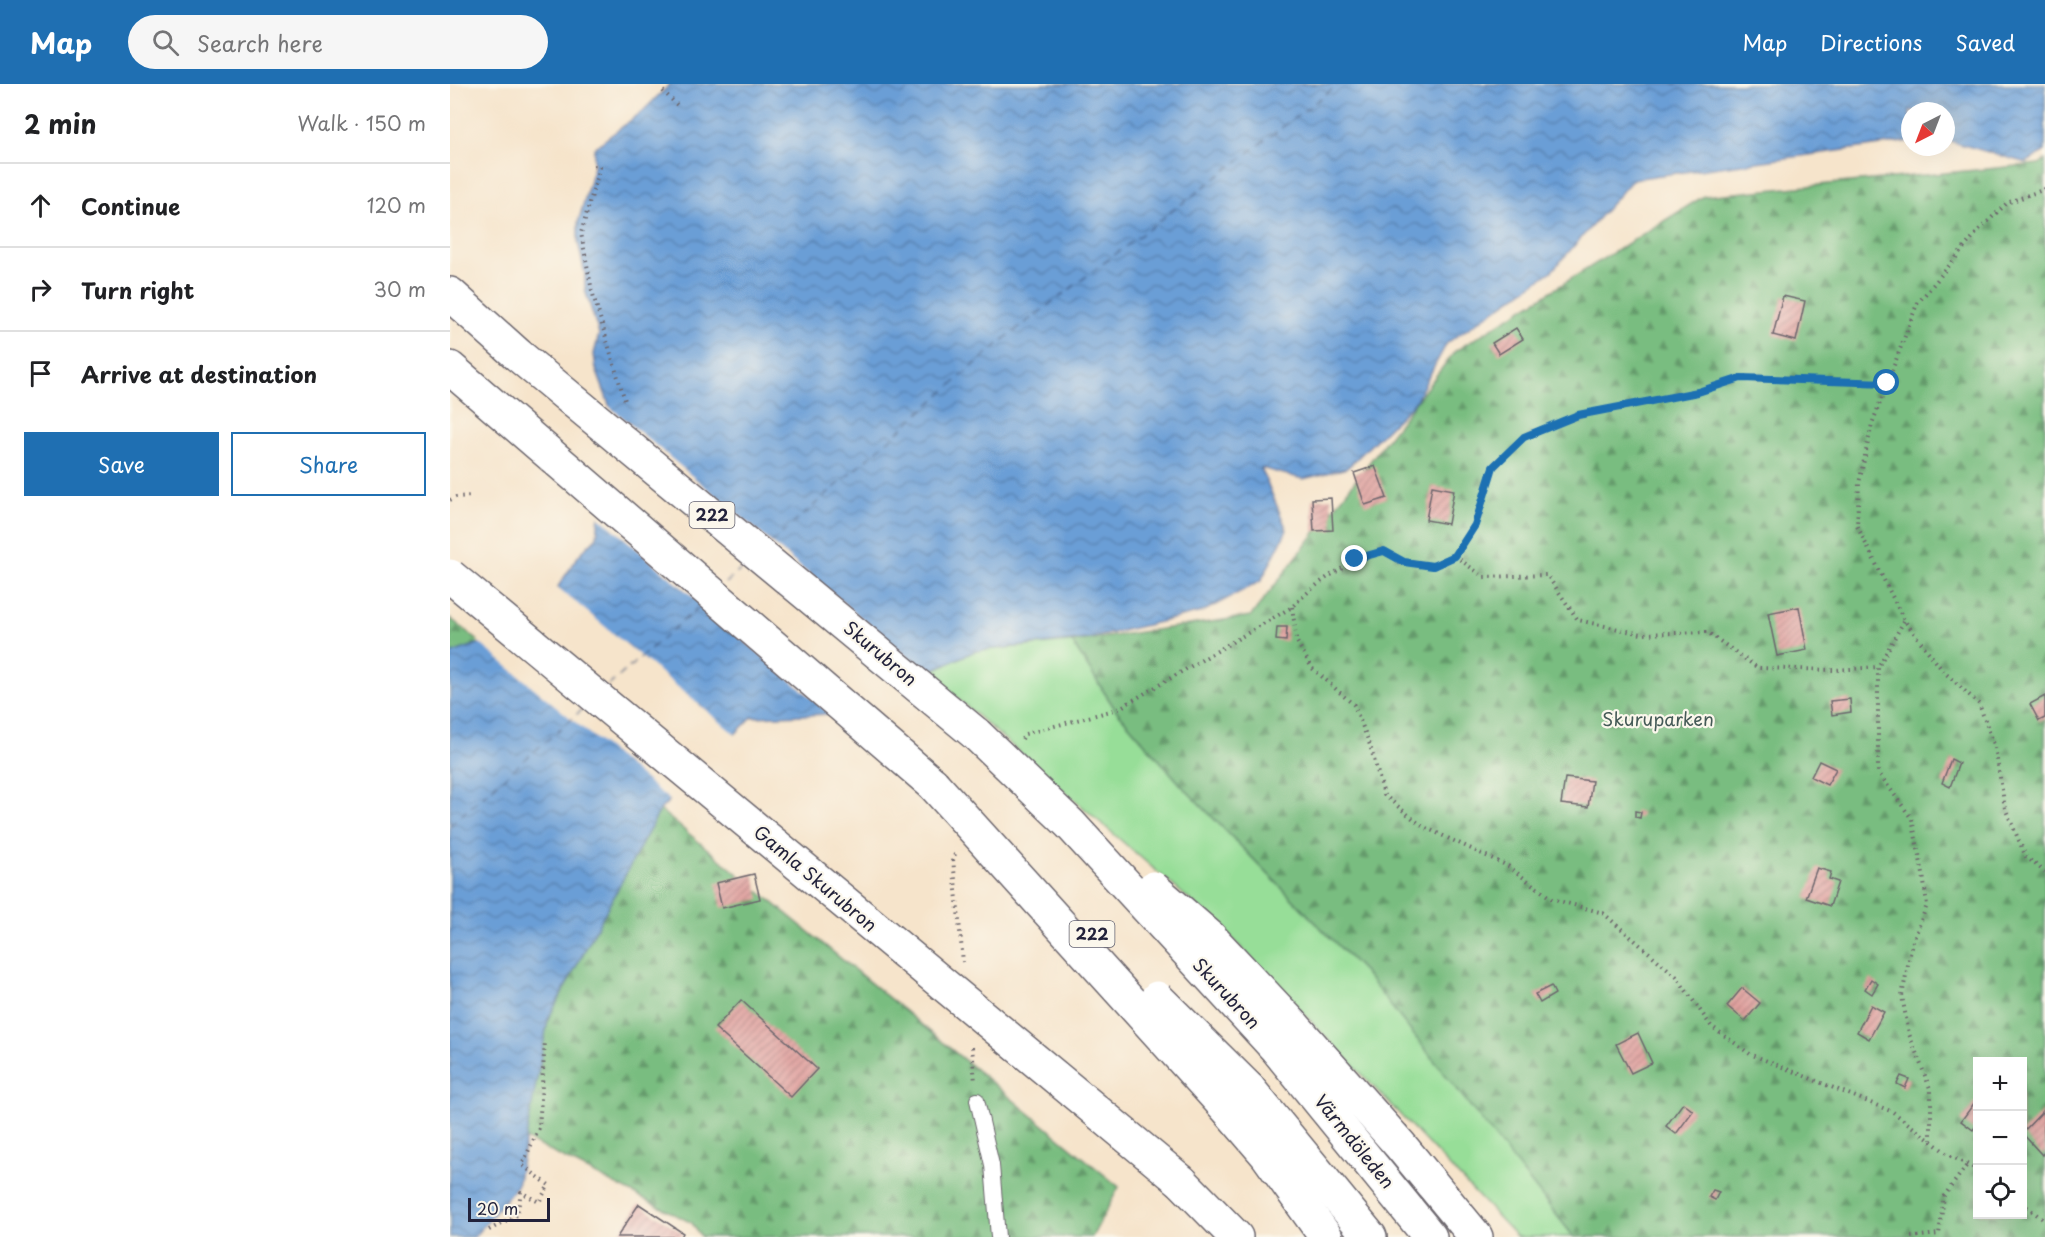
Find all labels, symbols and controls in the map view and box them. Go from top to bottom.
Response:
search box [128,15,548,69]
text: Map [30,21,92,64]
icon: search [149,26,182,59]
text: Search here [197,26,323,59]
text: Map [1742,26,1787,58]
text: Directions [1820,26,1922,58]
text: Saved [1955,26,2015,58]
north arrow [1901,102,1955,156]
text: 2 min [24,104,97,143]
text: Walk · 150 m [297,108,426,138]
icon: ahead [24,189,57,222]
text: Continue [81,189,180,222]
text: 120 m [367,190,426,220]
icon: right [24,273,57,306]
text: Turn right [81,273,194,306]
text: 30 m [373,274,426,304]
icon: arrive [24,357,57,390]
text: Arrive at destination [81,357,317,390]
route start [1873,369,1899,395]
button: Save [24,432,219,496]
button: Share [231,432,426,496]
road number: 222 [690,502,734,528]
route end [1341,545,1367,571]
street label: Skurubron [838,614,924,692]
park label: Skuruparken [1602,705,1714,732]
street label: Gamla Skurubron [748,818,883,938]
road number: 222 [1070,921,1114,947]
street label: Skurubron [1187,951,1267,1035]
map controls [1973,1057,2027,1219]
button: + [1973,1057,2027,1111]
street label: Värmdöleden [1309,1088,1402,1194]
button: − [1973,1111,2027,1165]
button: locate [1973,1165,2027,1219]
scale bar [468,1195,550,1222]
text: 20 m [477,1196,518,1220]

